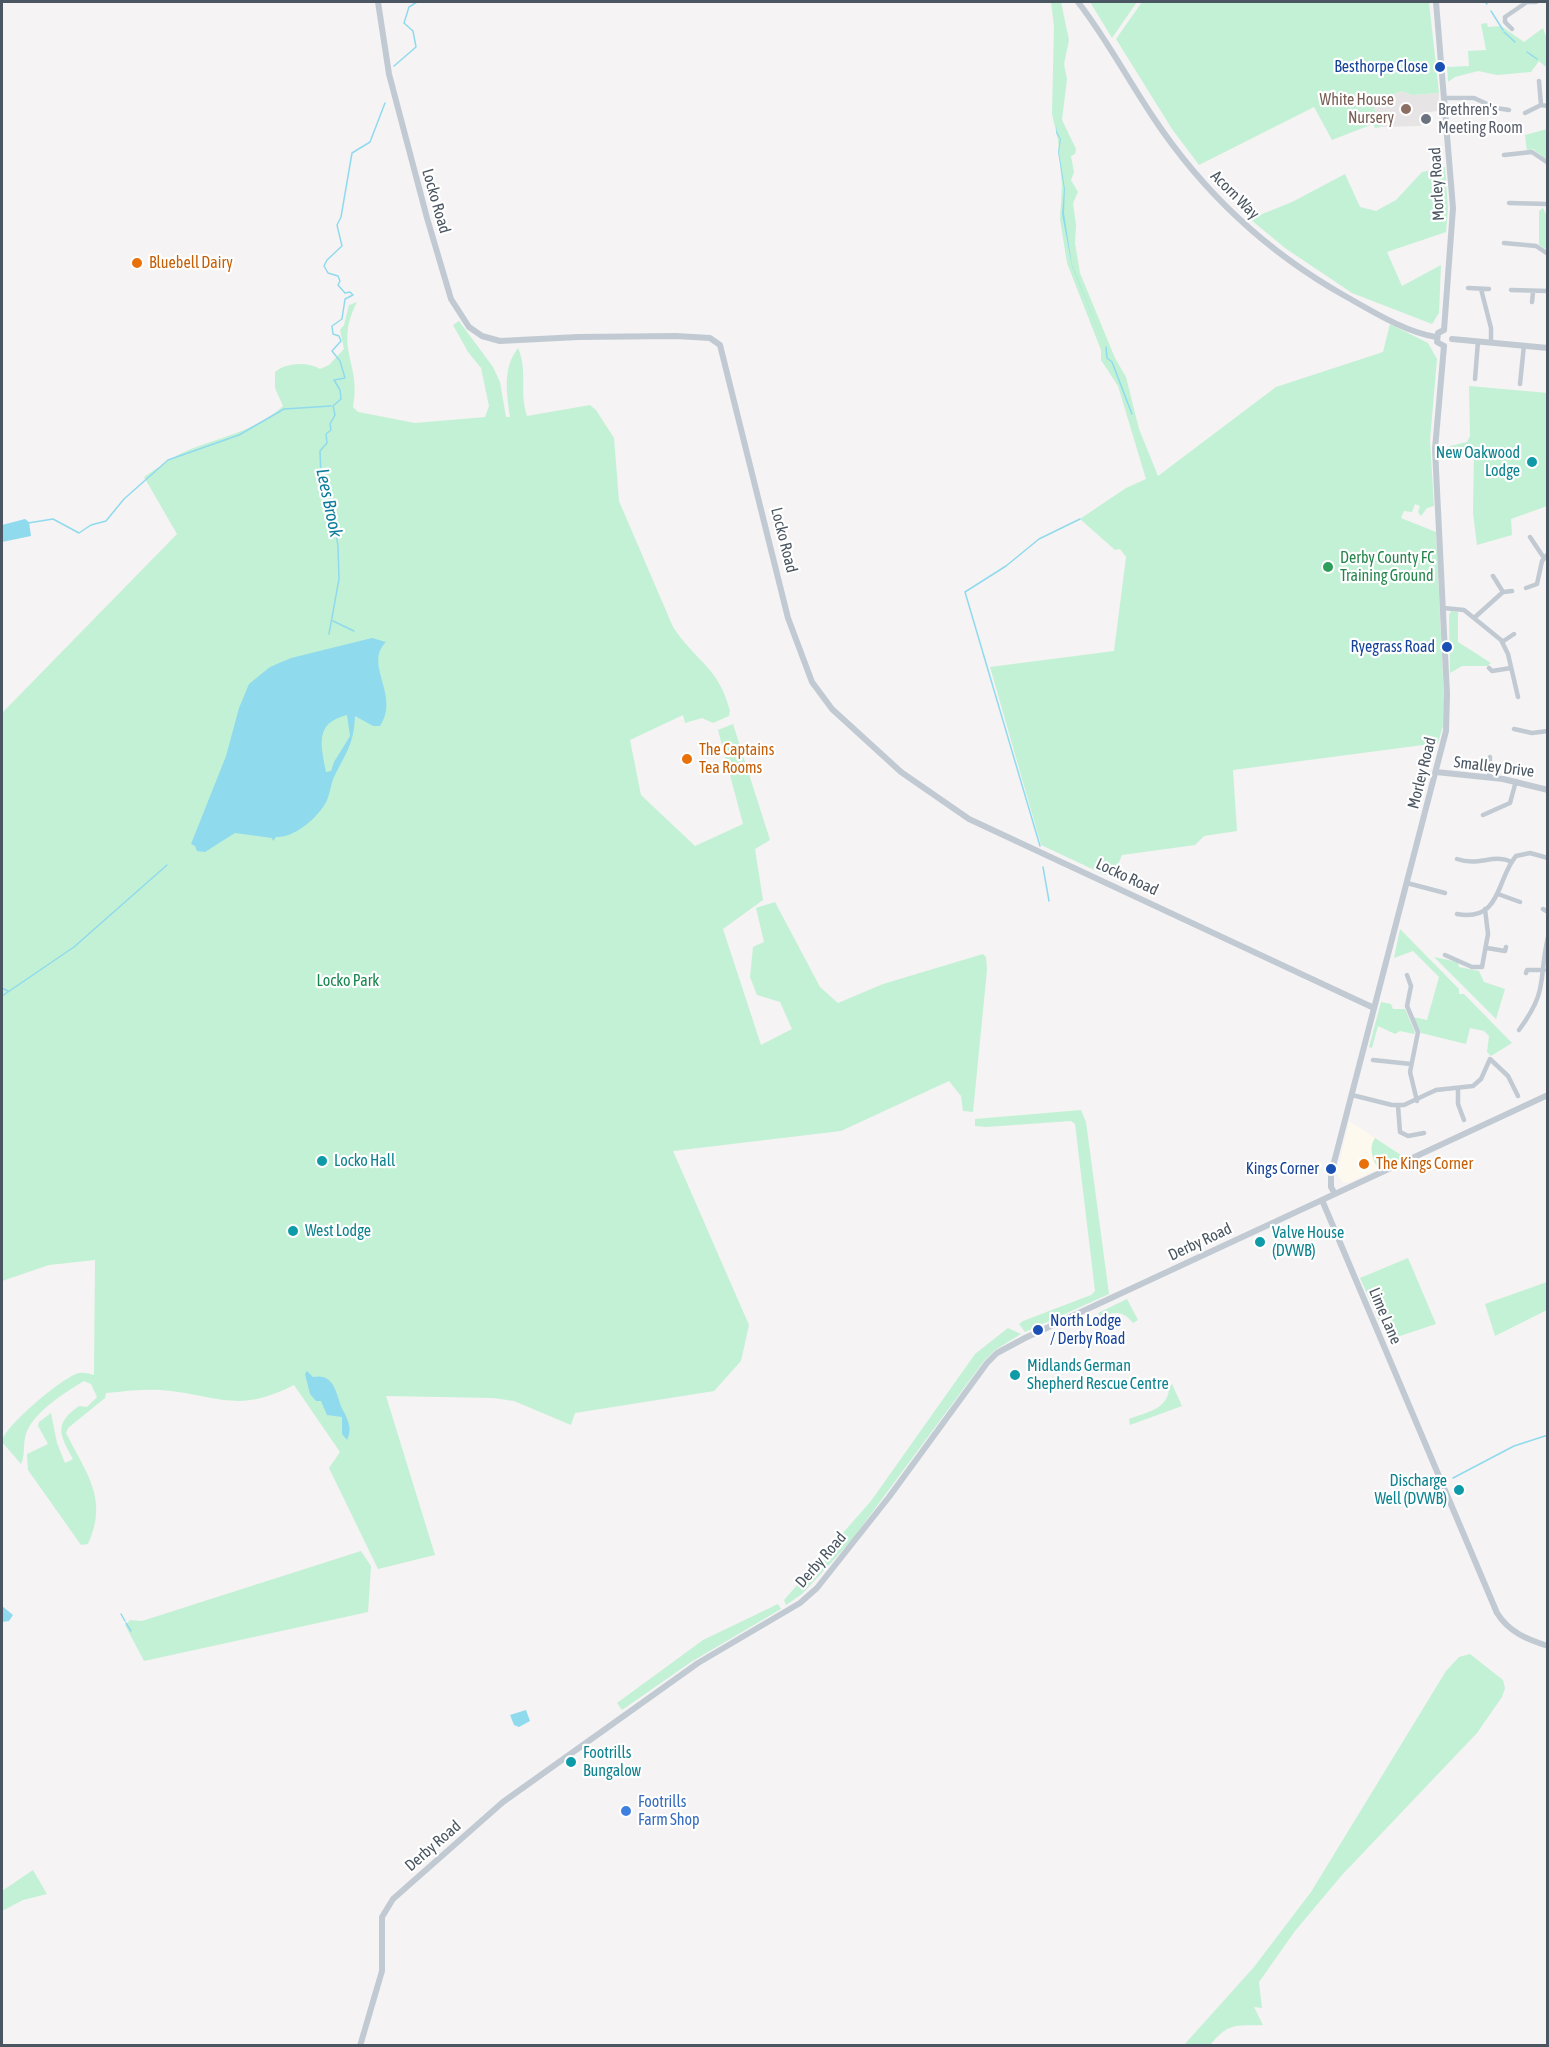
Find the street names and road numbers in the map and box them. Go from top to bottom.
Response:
street label: Morley Road [1425,147,1449,221]
street label: Locko Road [418,166,454,236]
street label: Acorn Way [1207,167,1263,223]
street label: Locko Road [767,505,801,575]
street label: Morley Road [1404,735,1440,811]
street label: Smalley Drive [1453,753,1535,781]
street label: Locko Road [1093,854,1161,900]
street label: Derby Road [1165,1219,1235,1265]
street label: Lime Lane [1365,1285,1405,1347]
street label: Derby Road [792,1528,850,1592]
street label: Derby Road [401,1817,465,1875]

